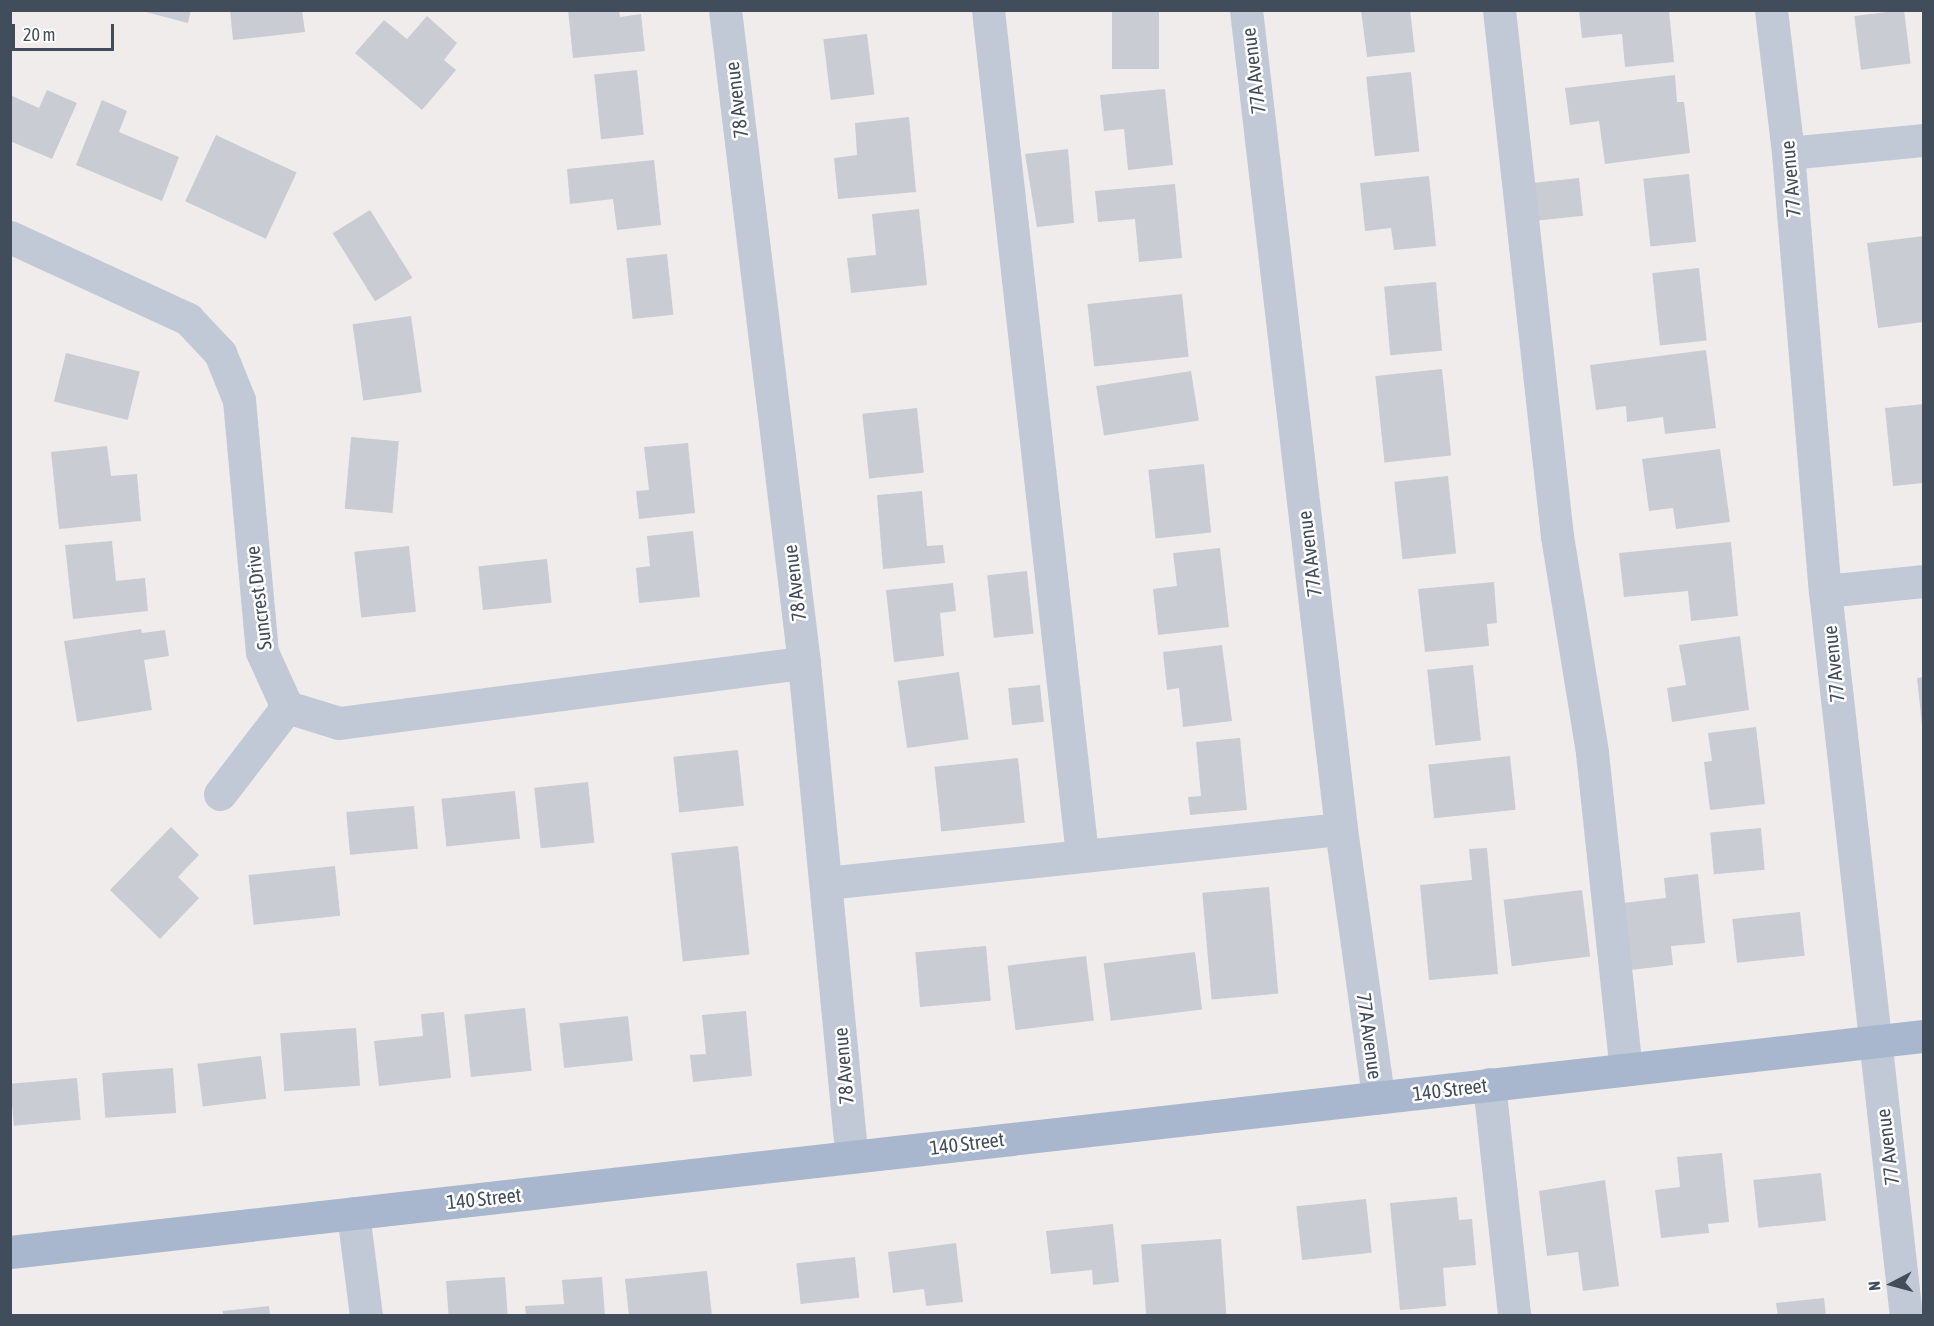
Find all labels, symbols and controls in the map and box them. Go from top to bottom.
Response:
scale bar [15,12,117,50]
text: 20 m [23,24,55,45]
street label: 77A Avenue [1236,27,1270,115]
street label: 78 Avenue [719,60,753,140]
street label: 77 Avenue [1775,140,1805,218]
street label: 77A Avenue [1292,510,1326,598]
street label: 78 Avenue [777,543,811,623]
street label: Suncrest Drive [240,545,276,651]
street label: 77 Avenue [1817,625,1849,703]
street label: 77A Avenue [1352,991,1388,1081]
street label: 78 Avenue [828,1027,858,1105]
street label: 140 Street [1411,1073,1489,1105]
street label: 77 Avenue [1870,1107,1904,1187]
street label: 140 Street [928,1127,1006,1159]
street label: 140 Street [446,1182,522,1214]
north arrow [1862,1254,1922,1314]
text: N [1865,1280,1884,1292]

